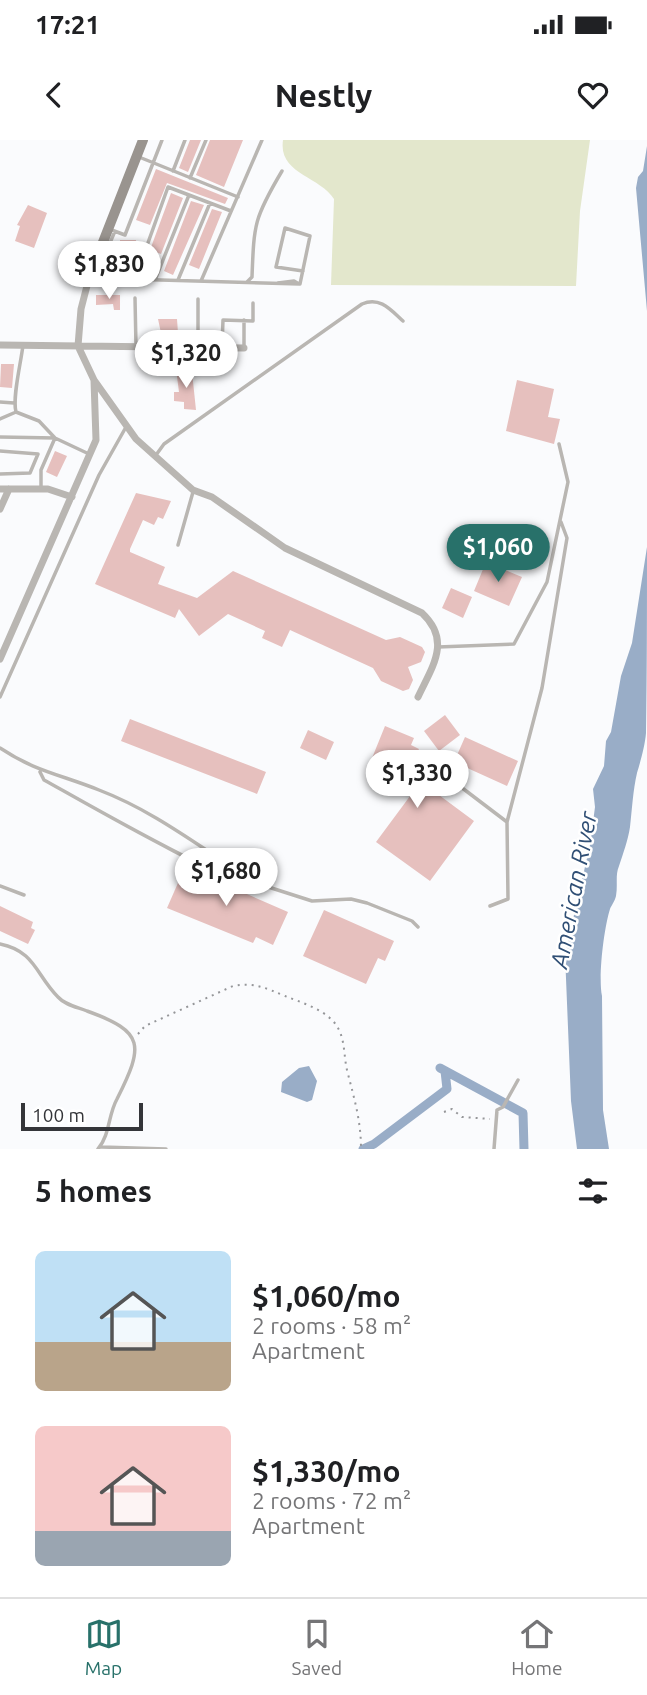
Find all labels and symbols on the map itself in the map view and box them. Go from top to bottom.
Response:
pin: $1,830 [52,242,166,301]
pin: $1,320 [129,330,243,390]
pin: $1,060 [441,524,555,584]
pin: $1,330 [360,750,474,810]
water label: American River [545,808,602,971]
pin: $1,680 [169,848,283,908]
scale bar [21,1100,144,1132]

